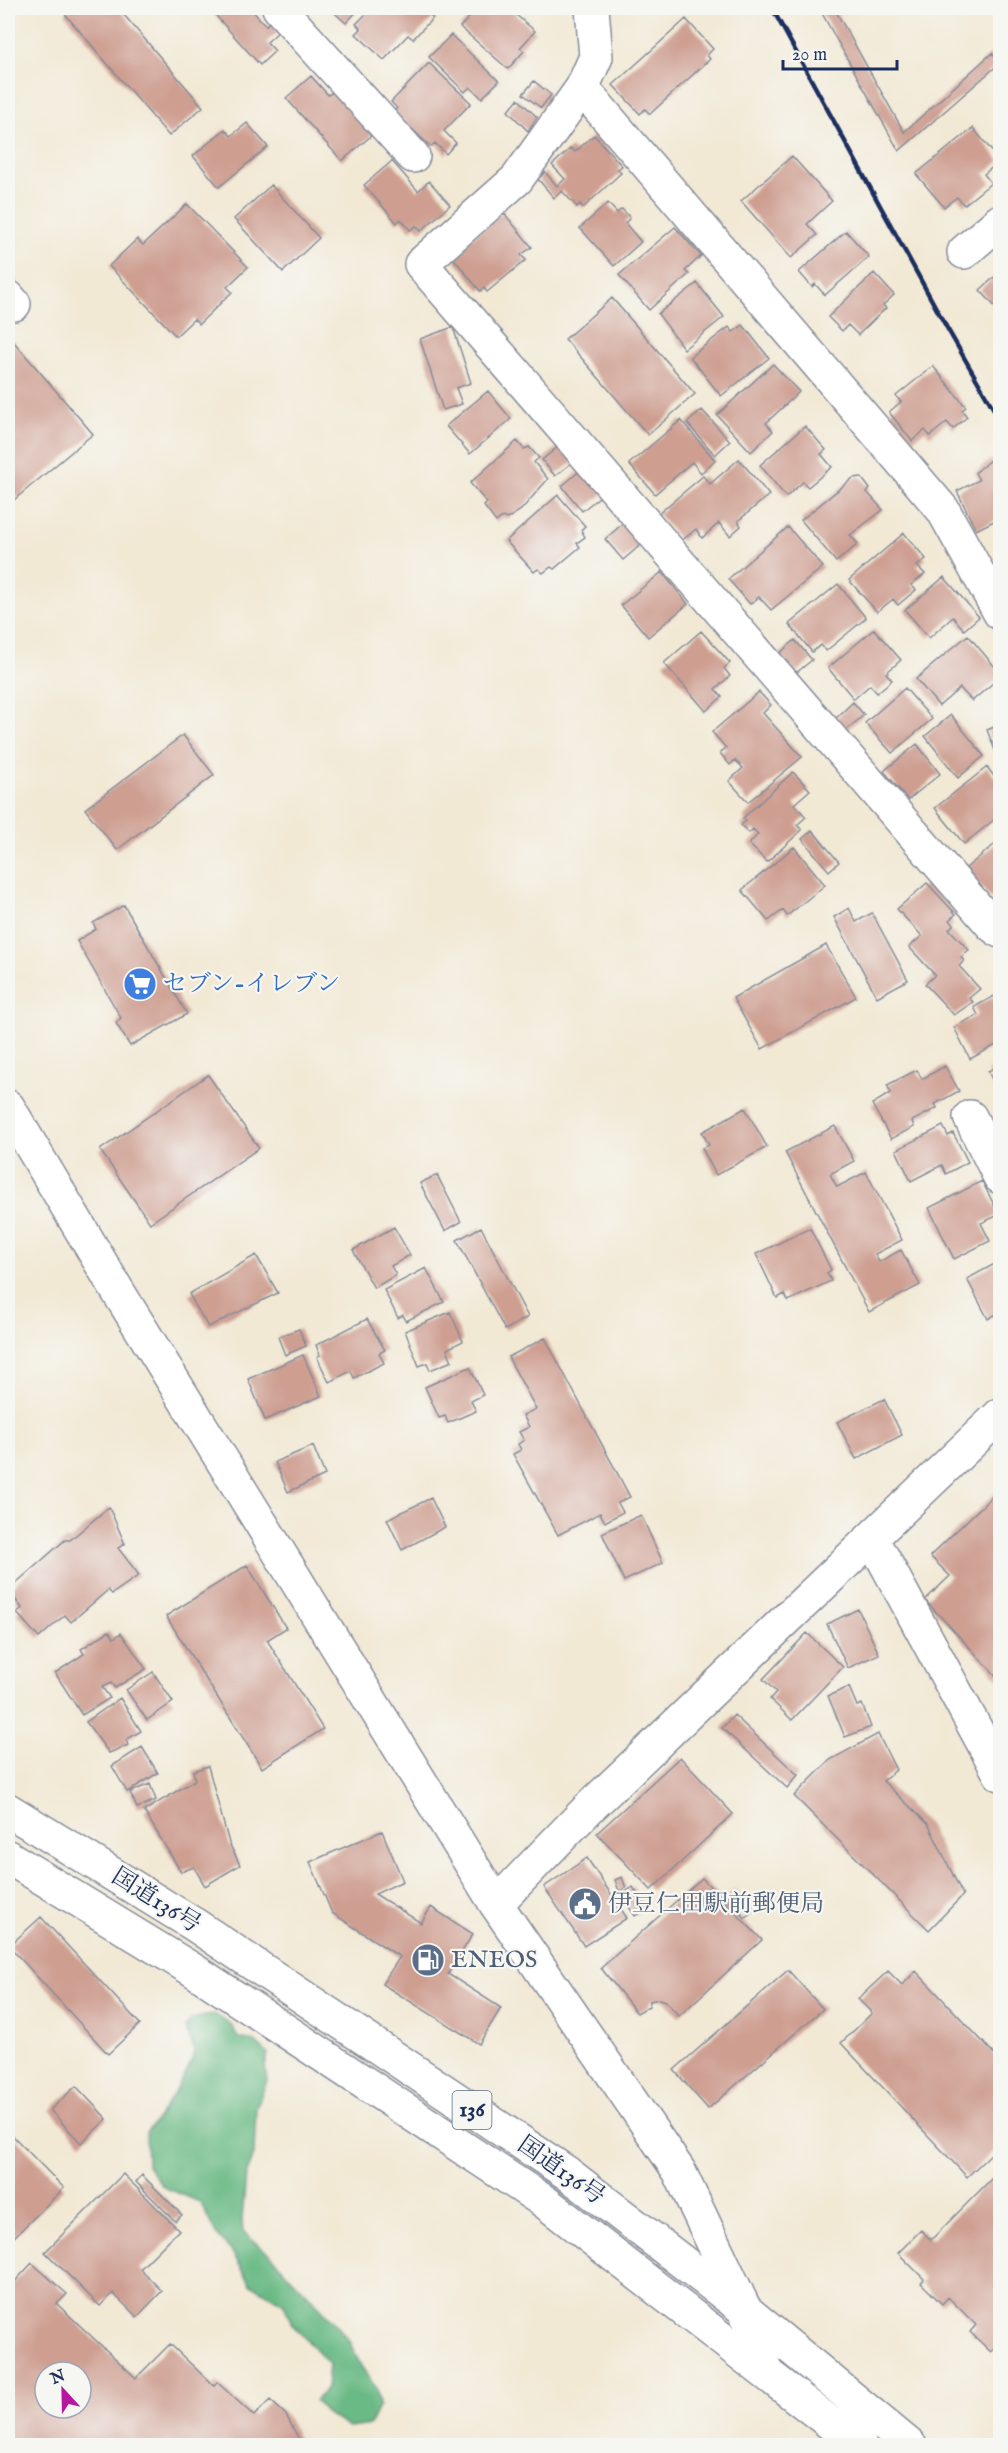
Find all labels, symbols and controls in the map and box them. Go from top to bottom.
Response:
scale bar [783,33,897,71]
text: 20 m [792,44,827,67]
supermarket icon: セブン-イレブン [122,966,158,1002]
place label: セブン-イレブン [163,969,340,1000]
street label: 国道136号 [105,1861,207,1941]
public building icon: 伊豆仁田駅前郵便局 [567,1886,603,1922]
place label: 伊豆仁田駅前郵便局 [608,1889,824,1920]
fuel station icon: ENEOS [410,1942,446,1978]
place label: ENEOS [451,1945,537,1976]
road number: 136 [452,2091,492,2129]
street label: 国道136号 [511,2130,611,2212]
north arrow [33,2360,93,2420]
text: N [47,2366,68,2390]

